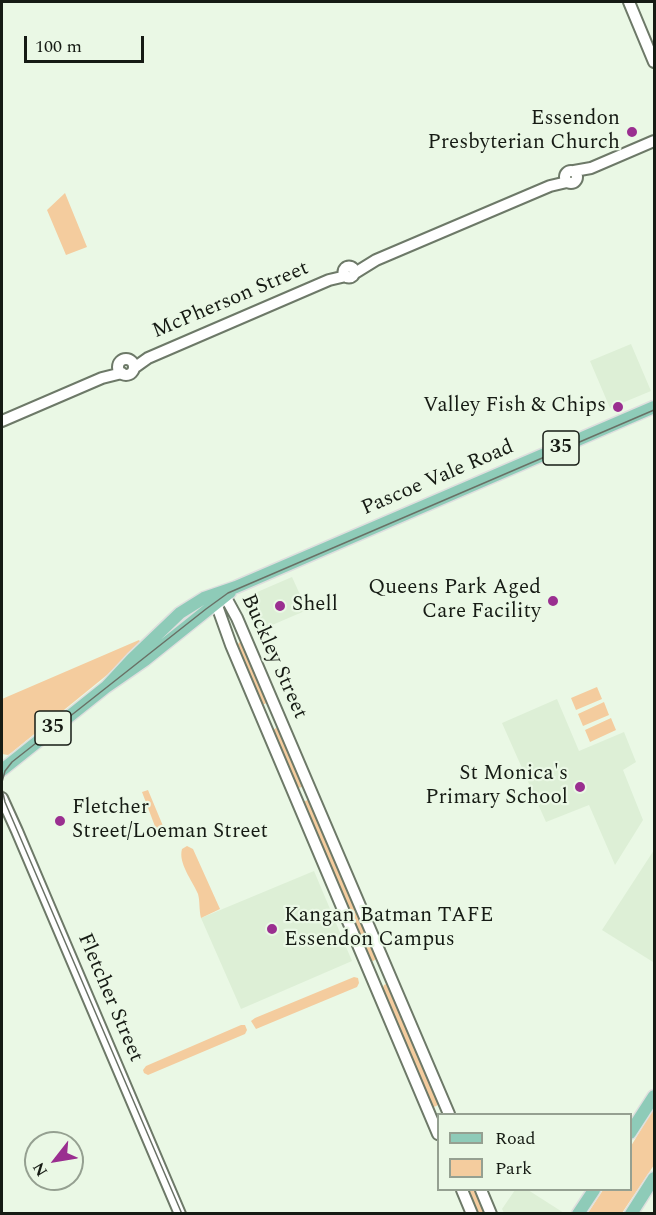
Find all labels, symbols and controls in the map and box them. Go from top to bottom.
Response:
scale bar [27,24,147,62]
text: 100 m [35,33,82,60]
place label: Essendon Presbyterian Church [427,107,620,157]
marker: Essendon Presbyterian Church [625,125,639,139]
street label: McPherson Street [149,257,313,345]
place label: Valley Fish & Chips [423,394,606,420]
marker: Valley Fish & Chips [611,400,625,414]
road number: 35 [543,431,579,465]
street label: Pascoe Vale Road [358,436,518,522]
place label: Queens Park Aged Care Facility [368,576,541,626]
street label: Buckley Street [234,591,312,723]
place label: Shell [292,593,338,619]
marker: Queens Park Aged Care Facility [546,594,560,608]
marker: Shell [273,599,287,613]
road number: 35 [35,711,71,745]
place label: St Monica's Primary School [425,762,568,812]
marker: St Monica's Primary School [573,780,587,794]
place label: Fletcher Street/Loeman Street [72,796,268,846]
marker: Fletcher Street/Loeman Street [53,814,67,828]
place label: Kangan Batman TAFE Essendon Campus [284,904,493,954]
marker: Kangan Batman TAFE Essendon Campus [265,922,279,936]
street label: Fletcher Street [71,930,147,1066]
legend [437,1113,632,1191]
text: Road [495,1125,536,1152]
north arrow [24,1131,84,1191]
text: Park [495,1155,532,1182]
text: N [27,1157,54,1181]

